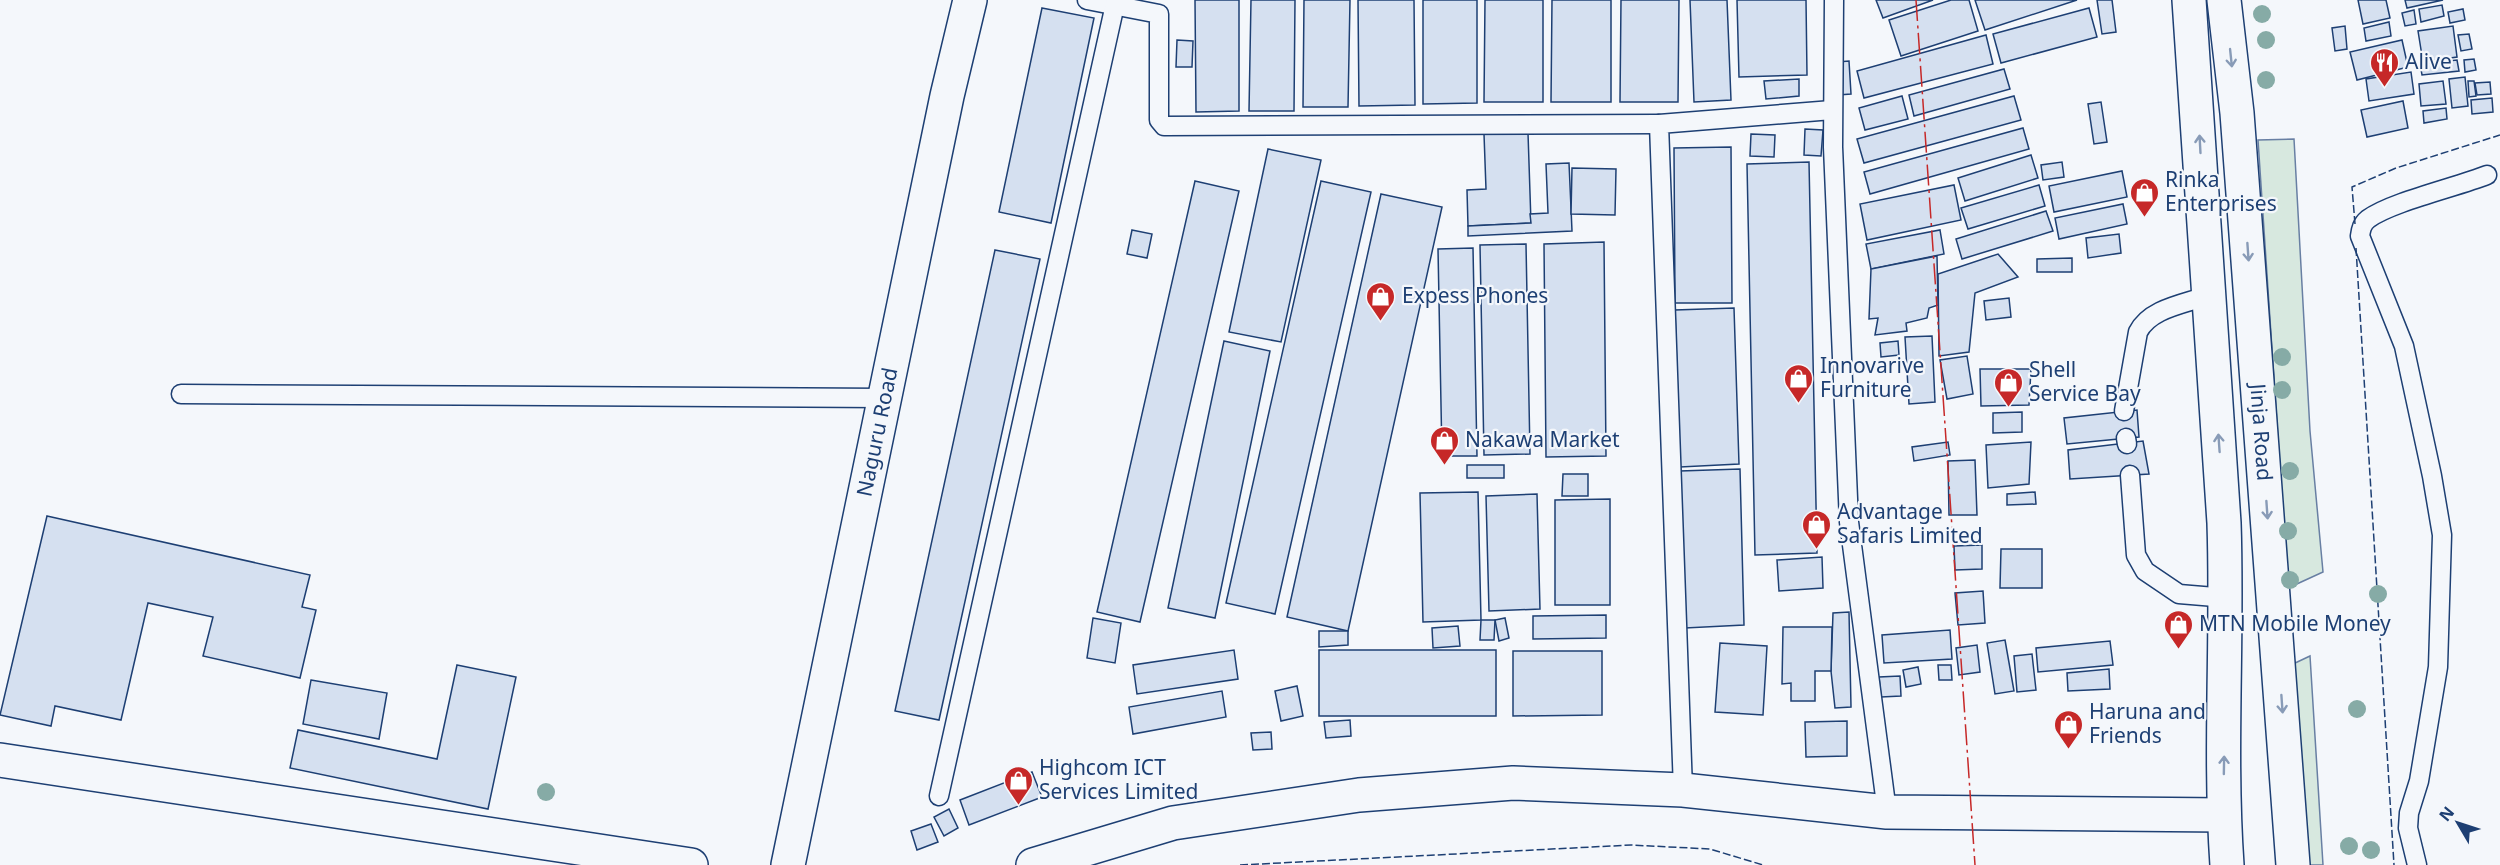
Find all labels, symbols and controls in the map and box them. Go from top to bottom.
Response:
restaurant icon: Alive [2368,46,2400,88]
place label: Alive [2405,47,2452,75]
one-way arrow [2225,48,2236,68]
one-way arrow [2195,134,2206,154]
place label: Rinka Enterprises [2165,165,2277,217]
shop icon: Rinka Enterprises [2128,176,2160,218]
one-way arrow [2242,242,2253,262]
shop icon: Expess Phones [1365,280,1397,322]
place label: Expess Phones [1402,281,1548,309]
place label: Innovarive Furniture [1820,351,1924,403]
place label: Shell Service Bay [2029,355,2141,407]
shop icon: Innovarive Furniture [1783,362,1815,404]
street label: Naguru Road [850,365,904,499]
shop icon: Shell Service Bay [1992,366,2024,408]
street label: Jinja Road [2244,381,2279,482]
shop icon: Nakawa Market [1428,424,1460,466]
place label: Nakawa Market [1465,425,1620,453]
one-way arrow [2213,434,2224,454]
place label: Advantage Safaris Limited [1837,497,1983,549]
one-way arrow [2262,499,2273,519]
shop icon: Advantage Safaris Limited [1800,508,1832,550]
shop icon: MTN Mobile Money [2162,608,2194,650]
place label: MTN Mobile Money [2199,609,2391,637]
one-way arrow [2276,694,2287,714]
place label: Haruna and Friends [2089,697,2206,749]
shop icon: Haruna and Friends [2052,708,2084,750]
place label: Highcom ICT Services Limited [1039,753,1198,805]
one-way arrow [2219,755,2230,775]
shop icon: Highcom ICT Services Limited [1002,764,1034,806]
north arrow [2428,793,2488,853]
text: N [2434,802,2459,826]

